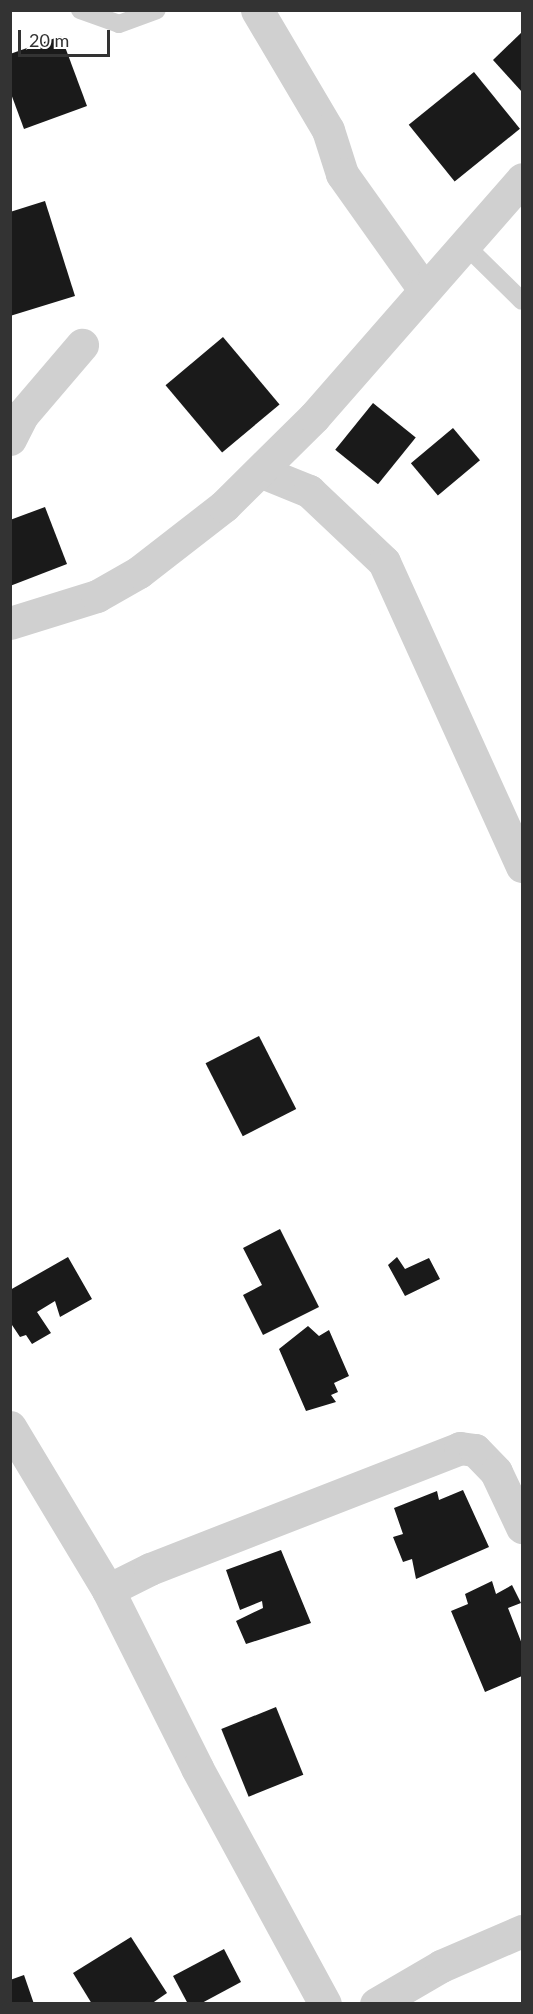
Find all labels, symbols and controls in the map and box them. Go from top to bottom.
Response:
scale bar [21,18,112,56]
text: 20 m [29,29,69,51]

